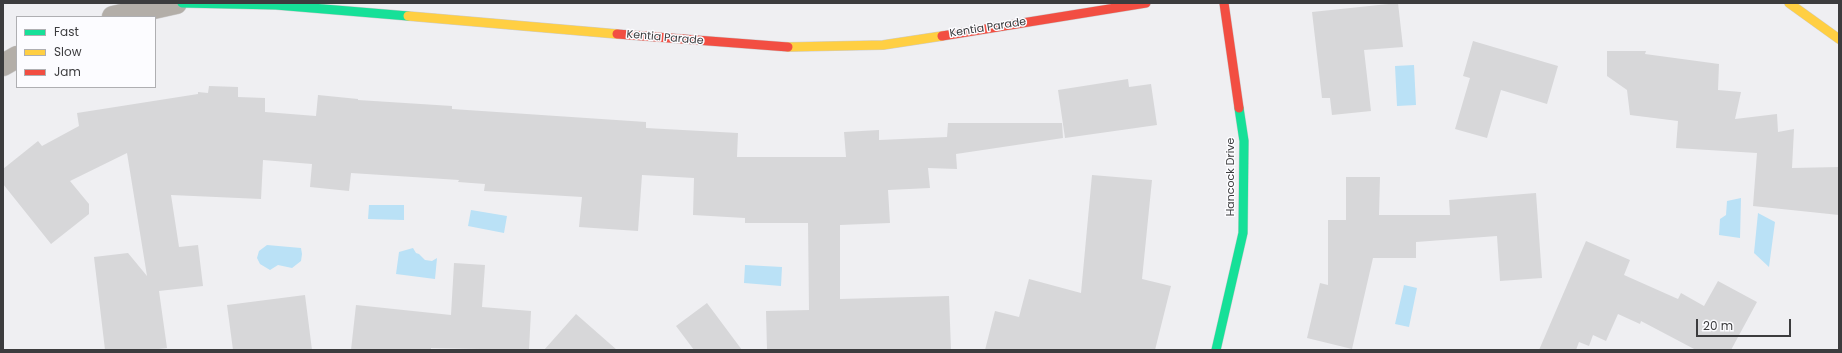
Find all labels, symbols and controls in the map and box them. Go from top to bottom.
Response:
street label: Kentia Parade [949,15,1027,41]
legend [16,16,156,88]
text: Fast [54,23,79,40]
street label: Kentia Parade [626,28,704,48]
text: Slow [54,43,82,60]
text: Jam [54,63,81,80]
street label: Hancock Drive [1224,138,1238,216]
scale bar [1698,311,1793,337]
text: 20 m [1703,317,1733,334]

